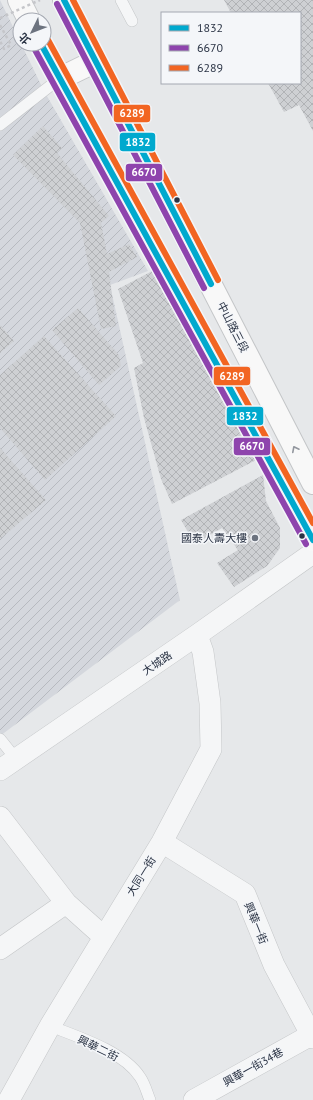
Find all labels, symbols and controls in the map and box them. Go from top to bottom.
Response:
north arrow [12,12,52,52]
legend [161,12,301,84]
text: 1832 [197,20,223,35]
text: 北 [16,30,34,48]
text: 6670 [197,40,224,55]
text: 6289 [197,60,223,75]
line badge: 6289 [113,104,151,123]
text: 6289 [120,106,144,120]
line badge: 1832 [119,132,156,152]
text: 1832 [126,135,150,149]
line badge: 6670 [125,163,163,182]
text: 6670 [132,165,156,179]
unlabelled marker [172,195,182,205]
street label: 中山路三段 [214,299,252,355]
line badge: 6289 [213,366,251,386]
text: 6289 [220,369,244,383]
line badge: 1832 [226,406,264,426]
text: 1832 [233,409,257,423]
line badge: 6670 [233,437,271,456]
text: 6670 [240,439,264,453]
one-way arrow [292,445,300,453]
place label: 國泰人壽大樓 [181,531,247,545]
unlabelled marker [297,531,307,541]
marker: 國泰人壽大樓 [250,533,260,543]
street label: 大城路 [139,648,175,678]
street label: 大同一街 [123,854,159,898]
street label: 興華一街 [241,900,271,946]
street label: 興華二街 [75,1032,121,1064]
street label: 興華一街34巷 [220,1045,286,1089]

